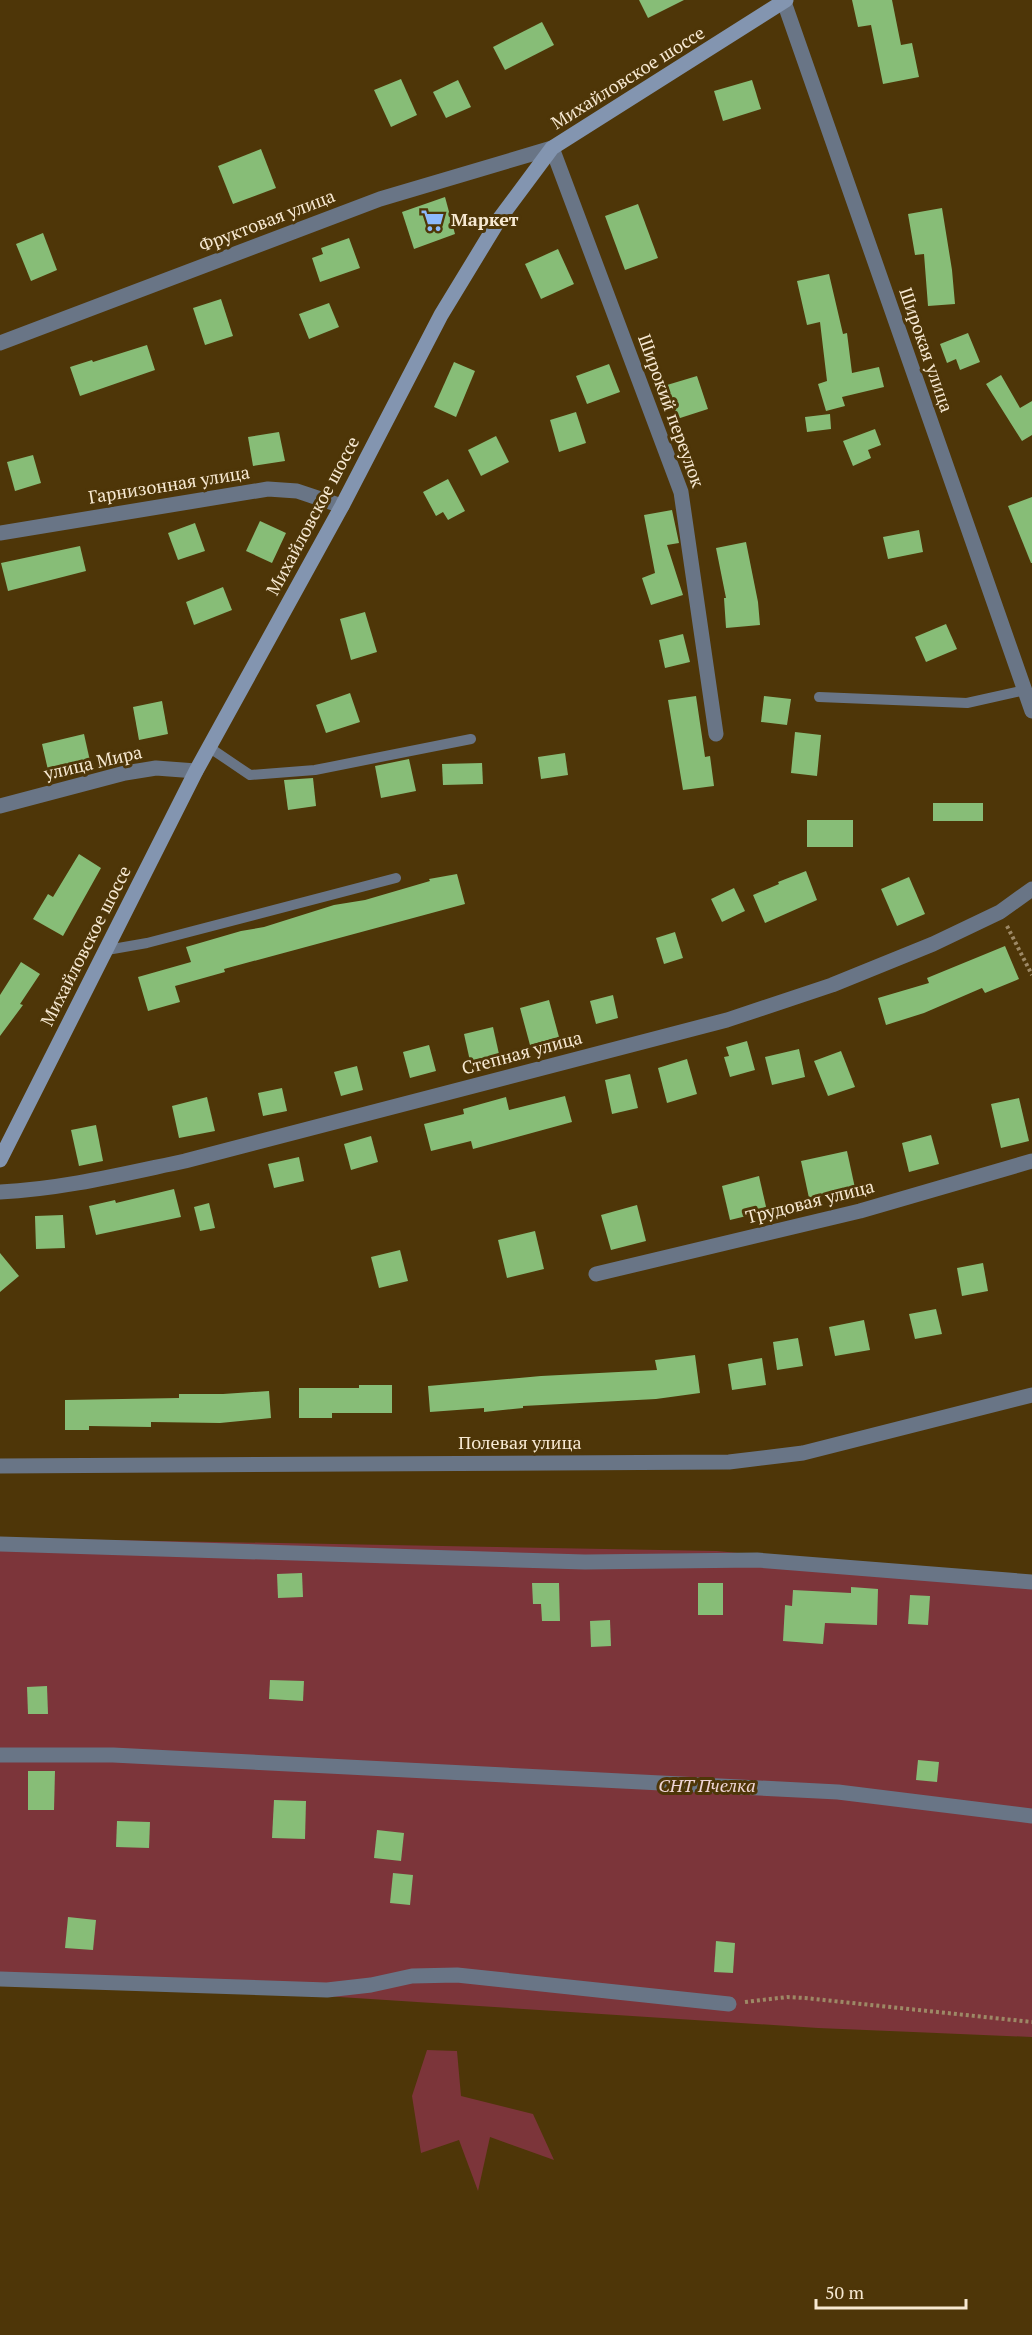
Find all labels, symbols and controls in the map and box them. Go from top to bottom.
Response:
street label: Михайловское шоссе [546,20,709,134]
street label: Фруктовая улица [195,183,338,257]
supermarket icon: Маркет [420,207,446,233]
place label: Маркет [451,207,519,231]
street label: Широкая улица [894,284,959,415]
street label: Широкий переулок [633,331,711,491]
street label: Михайловское шоссе [260,432,364,599]
street label: Гарнизонная улица [86,459,251,509]
street label: улица Мира [40,739,144,785]
street label: Михайловское шоссе [34,861,136,1030]
street label: Степная улица [459,1024,585,1080]
street label: Трудовая улица [743,1173,877,1229]
street label: Полевая улица [458,1430,582,1454]
park label: СНТ Пчелка [658,1773,756,1797]
scale bar [816,2272,966,2310]
text: 50 m [825,2280,865,2304]

